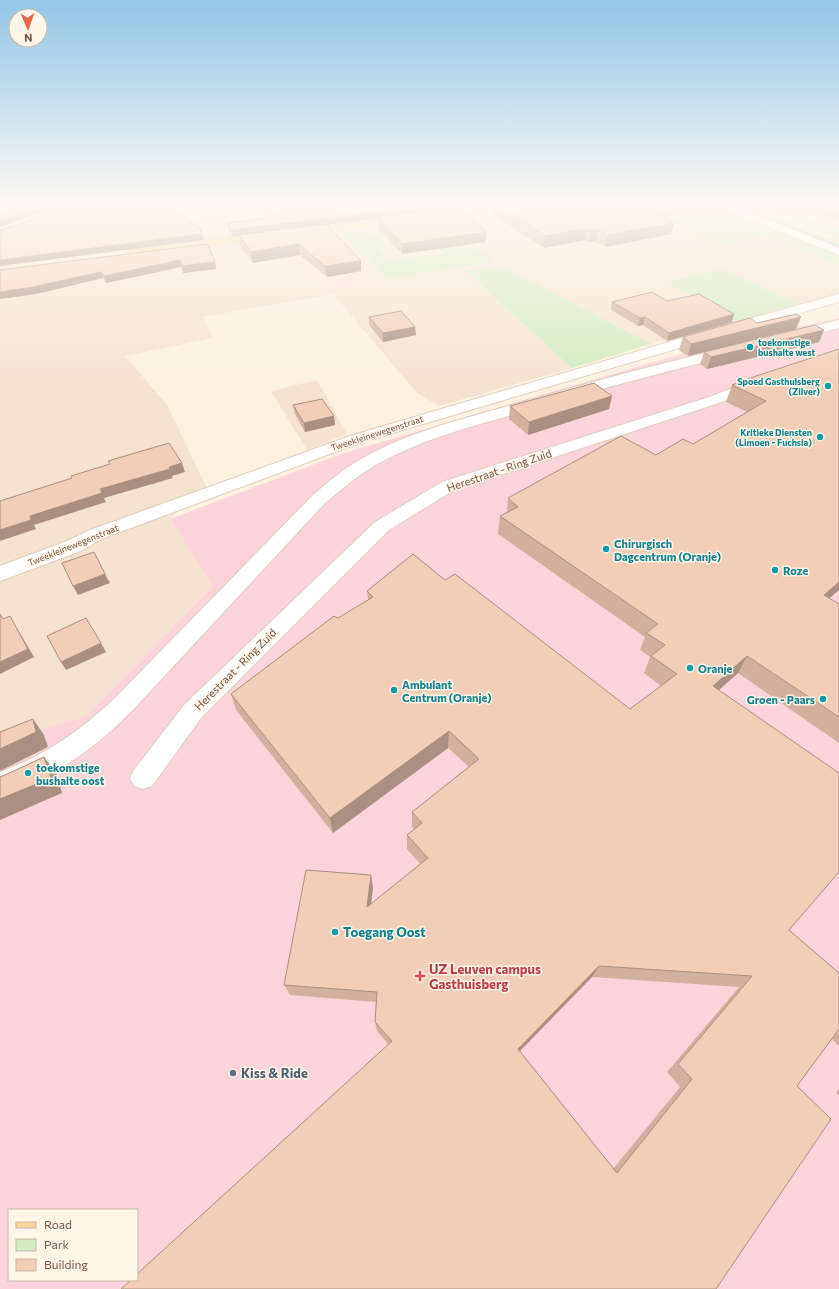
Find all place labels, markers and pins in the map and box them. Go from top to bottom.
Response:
place label: toekomstige bushalte west [758,337,815,358]
marker: toekomstige bushalte west [745,342,755,352]
place label: Spoed Gasthuisberg (Zilver) [737,376,820,397]
marker: Spoed Gasthuisberg (Zilver) [823,381,833,391]
place label: Kritieke Diensten (Limoen - Fuchsia) [735,427,812,448]
marker: Kritieke Diensten (Limoen - Fuchsia) [815,432,825,442]
place label: Chirurgisch Dagcentrum (Oranje) [614,537,721,563]
marker: Chirurgisch Dagcentrum (Oranje) [601,544,611,554]
place label: Roze [783,564,808,577]
marker: Roze [770,565,780,575]
place label: Oranje [698,662,733,675]
marker: Oranje [685,663,695,673]
place label: Ambulant Centrum (Oranje) [402,678,492,704]
marker: Ambulant Centrum (Oranje) [389,685,399,695]
place label: Groen - Paars [747,693,815,706]
marker: Groen - Paars [818,694,828,704]
place label: toekomstige bushalte oost [36,761,105,787]
marker: toekomstige bushalte oost [23,768,33,778]
place label: Toegang Oost [343,924,426,940]
marker: Toegang Oost [330,927,340,937]
place label: UZ Leuven campus Gasthuisberg [429,961,541,992]
marker: UZ Leuven campus Gasthuisberg [414,970,426,982]
place label: Kiss & Ride [241,1065,308,1081]
marker: Kiss & Ride [228,1068,238,1078]

